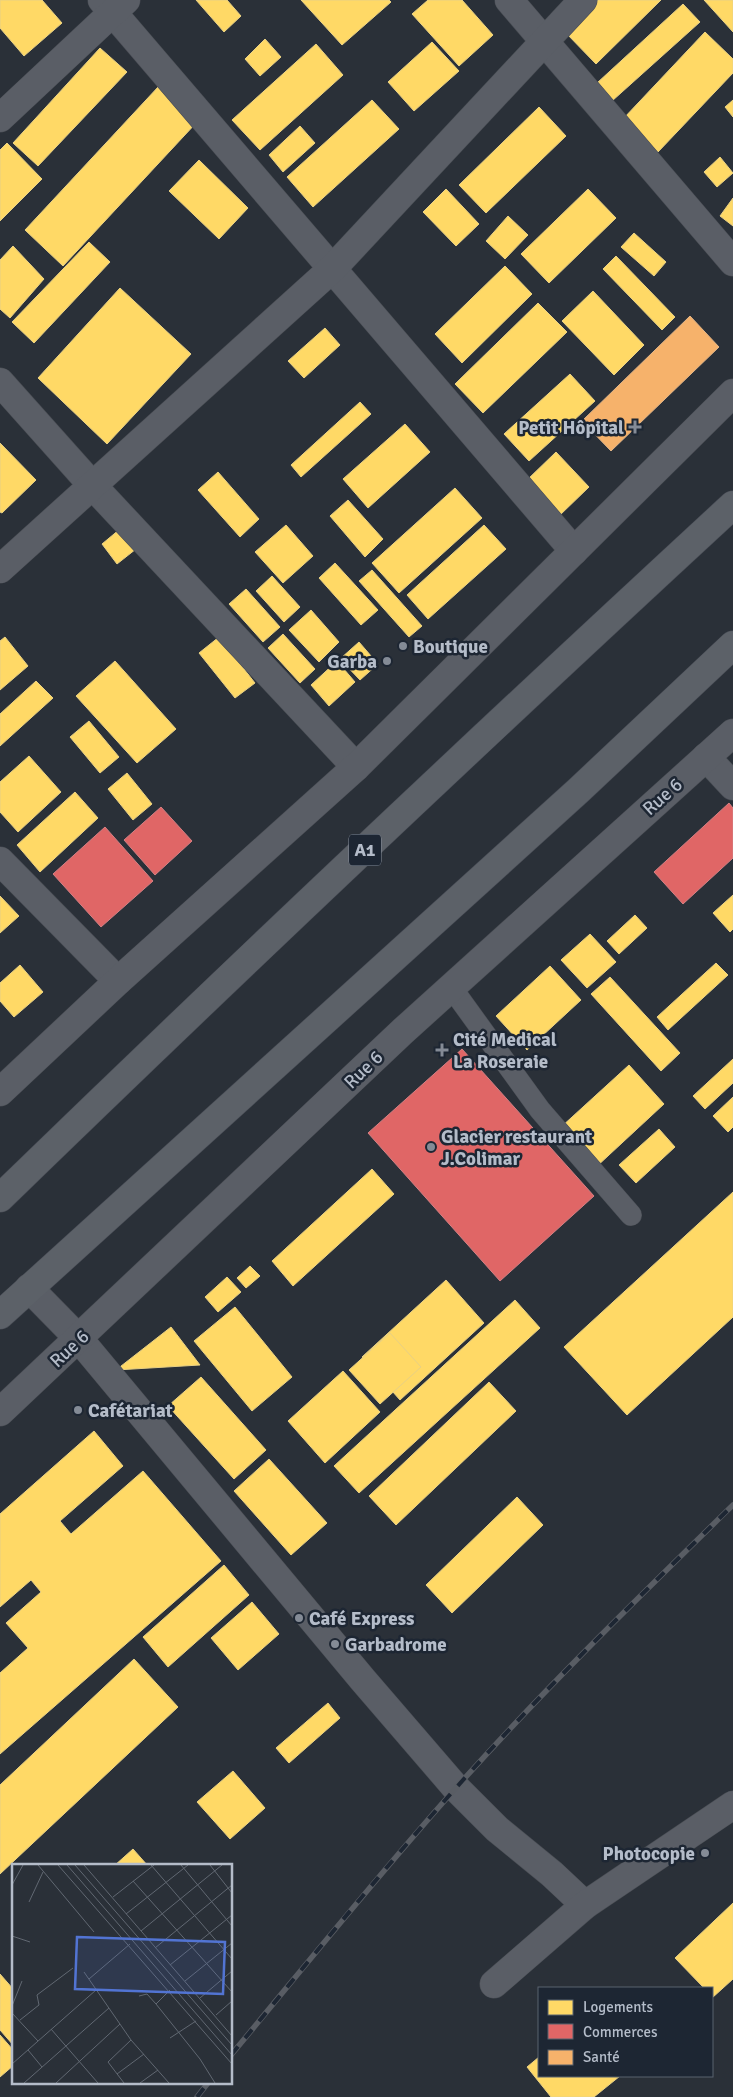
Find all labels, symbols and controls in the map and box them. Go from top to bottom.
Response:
place label: Petit Hôpital [518,416,624,440]
marker: Petit Hôpital [628,420,642,434]
place label: Boutique [413,635,488,659]
marker: Boutique [397,640,409,652]
place label: Garba [327,650,377,674]
marker: Garba [381,655,393,667]
street label: Rue 6 [638,773,688,821]
road number: A1 [349,834,381,866]
place label: Cité Medical La Roseraie [453,1028,557,1074]
marker: Cité Medical La Roseraie [435,1043,449,1057]
street label: Rue 6 [339,1045,388,1094]
place label: Glacier restaurant J.Colimar [441,1125,592,1171]
marker: Glacier restaurant J.Colimar [425,1141,437,1153]
street label: Rue 6 [45,1325,94,1373]
place label: Cafétariat [88,1399,173,1423]
marker: Cafétariat [72,1404,84,1416]
place label: Café Express [309,1607,414,1631]
marker: Café Express [293,1612,305,1624]
place label: Garbadrome [345,1633,447,1657]
marker: Garbadrome [329,1638,341,1650]
place label: Photocopie [603,1842,695,1866]
marker: Photocopie [699,1847,711,1859]
inset map [12,1864,232,2084]
legend [538,1987,713,2077]
text: Logements [583,1998,654,2016]
text: Commerces [583,2023,658,2041]
text: Santé [583,2048,620,2066]

